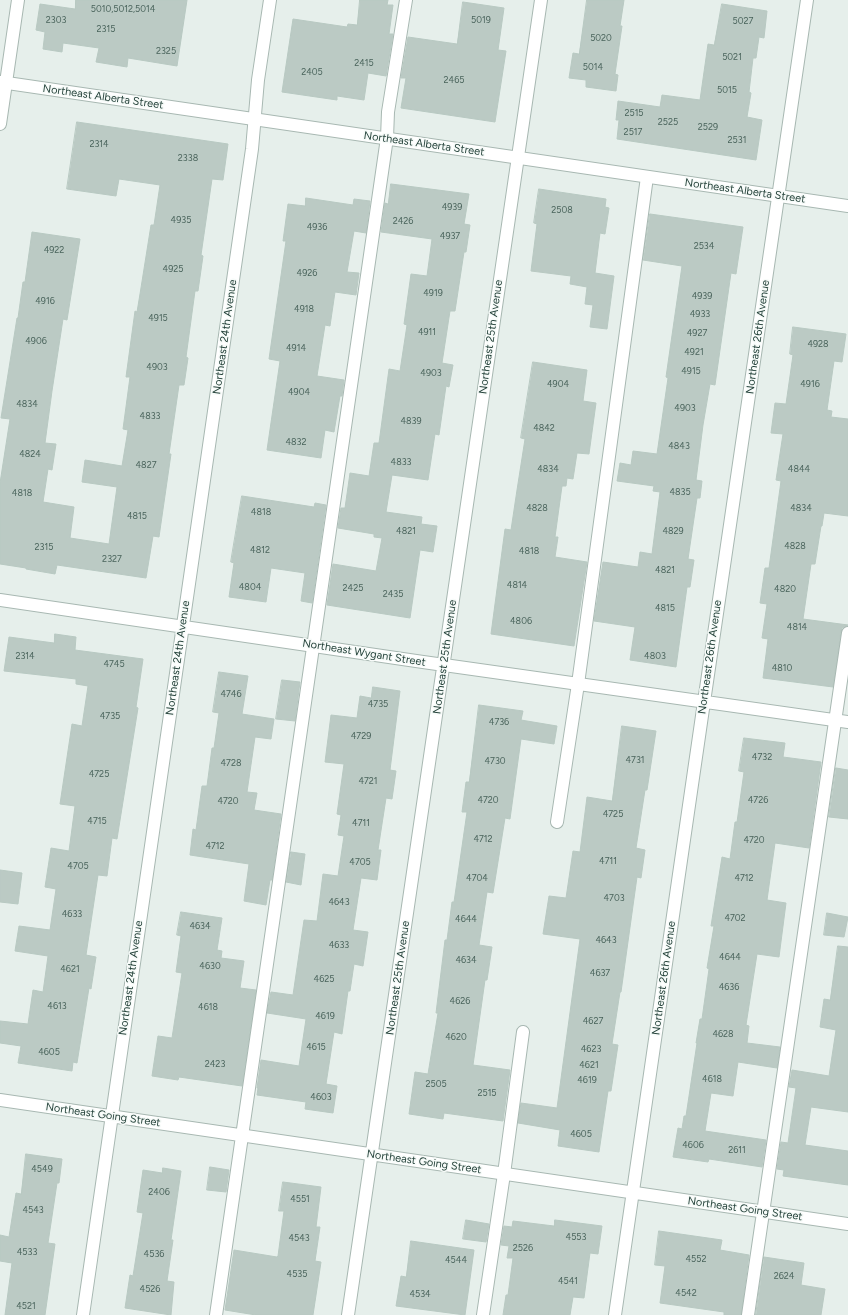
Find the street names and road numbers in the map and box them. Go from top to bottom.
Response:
street label: Northeast Alberta Street [42,82,164,112]
street label: Northeast Alberta Street [363,129,485,159]
street label: Northeast Alberta Street [684,176,806,206]
street label: Northeast 24th Avenue [210,279,240,395]
street label: Northeast 25th Avenue [476,279,506,395]
street label: Northeast 26th Avenue [743,279,773,395]
street label: Northeast 25th Avenue [430,599,460,715]
street label: Northeast 26th Avenue [695,599,725,715]
street label: Northeast 24th Avenue [163,600,193,716]
street label: Northeast Wygant Street [301,637,427,669]
street label: Northeast 24th Avenue [116,920,146,1036]
street label: Northeast 25th Avenue [383,920,413,1036]
street label: Northeast 26th Avenue [649,920,679,1036]
street label: Northeast Going Street [45,1100,161,1130]
street label: Northeast Going Street [366,1147,482,1177]
street label: Northeast Going Street [687,1194,803,1224]

